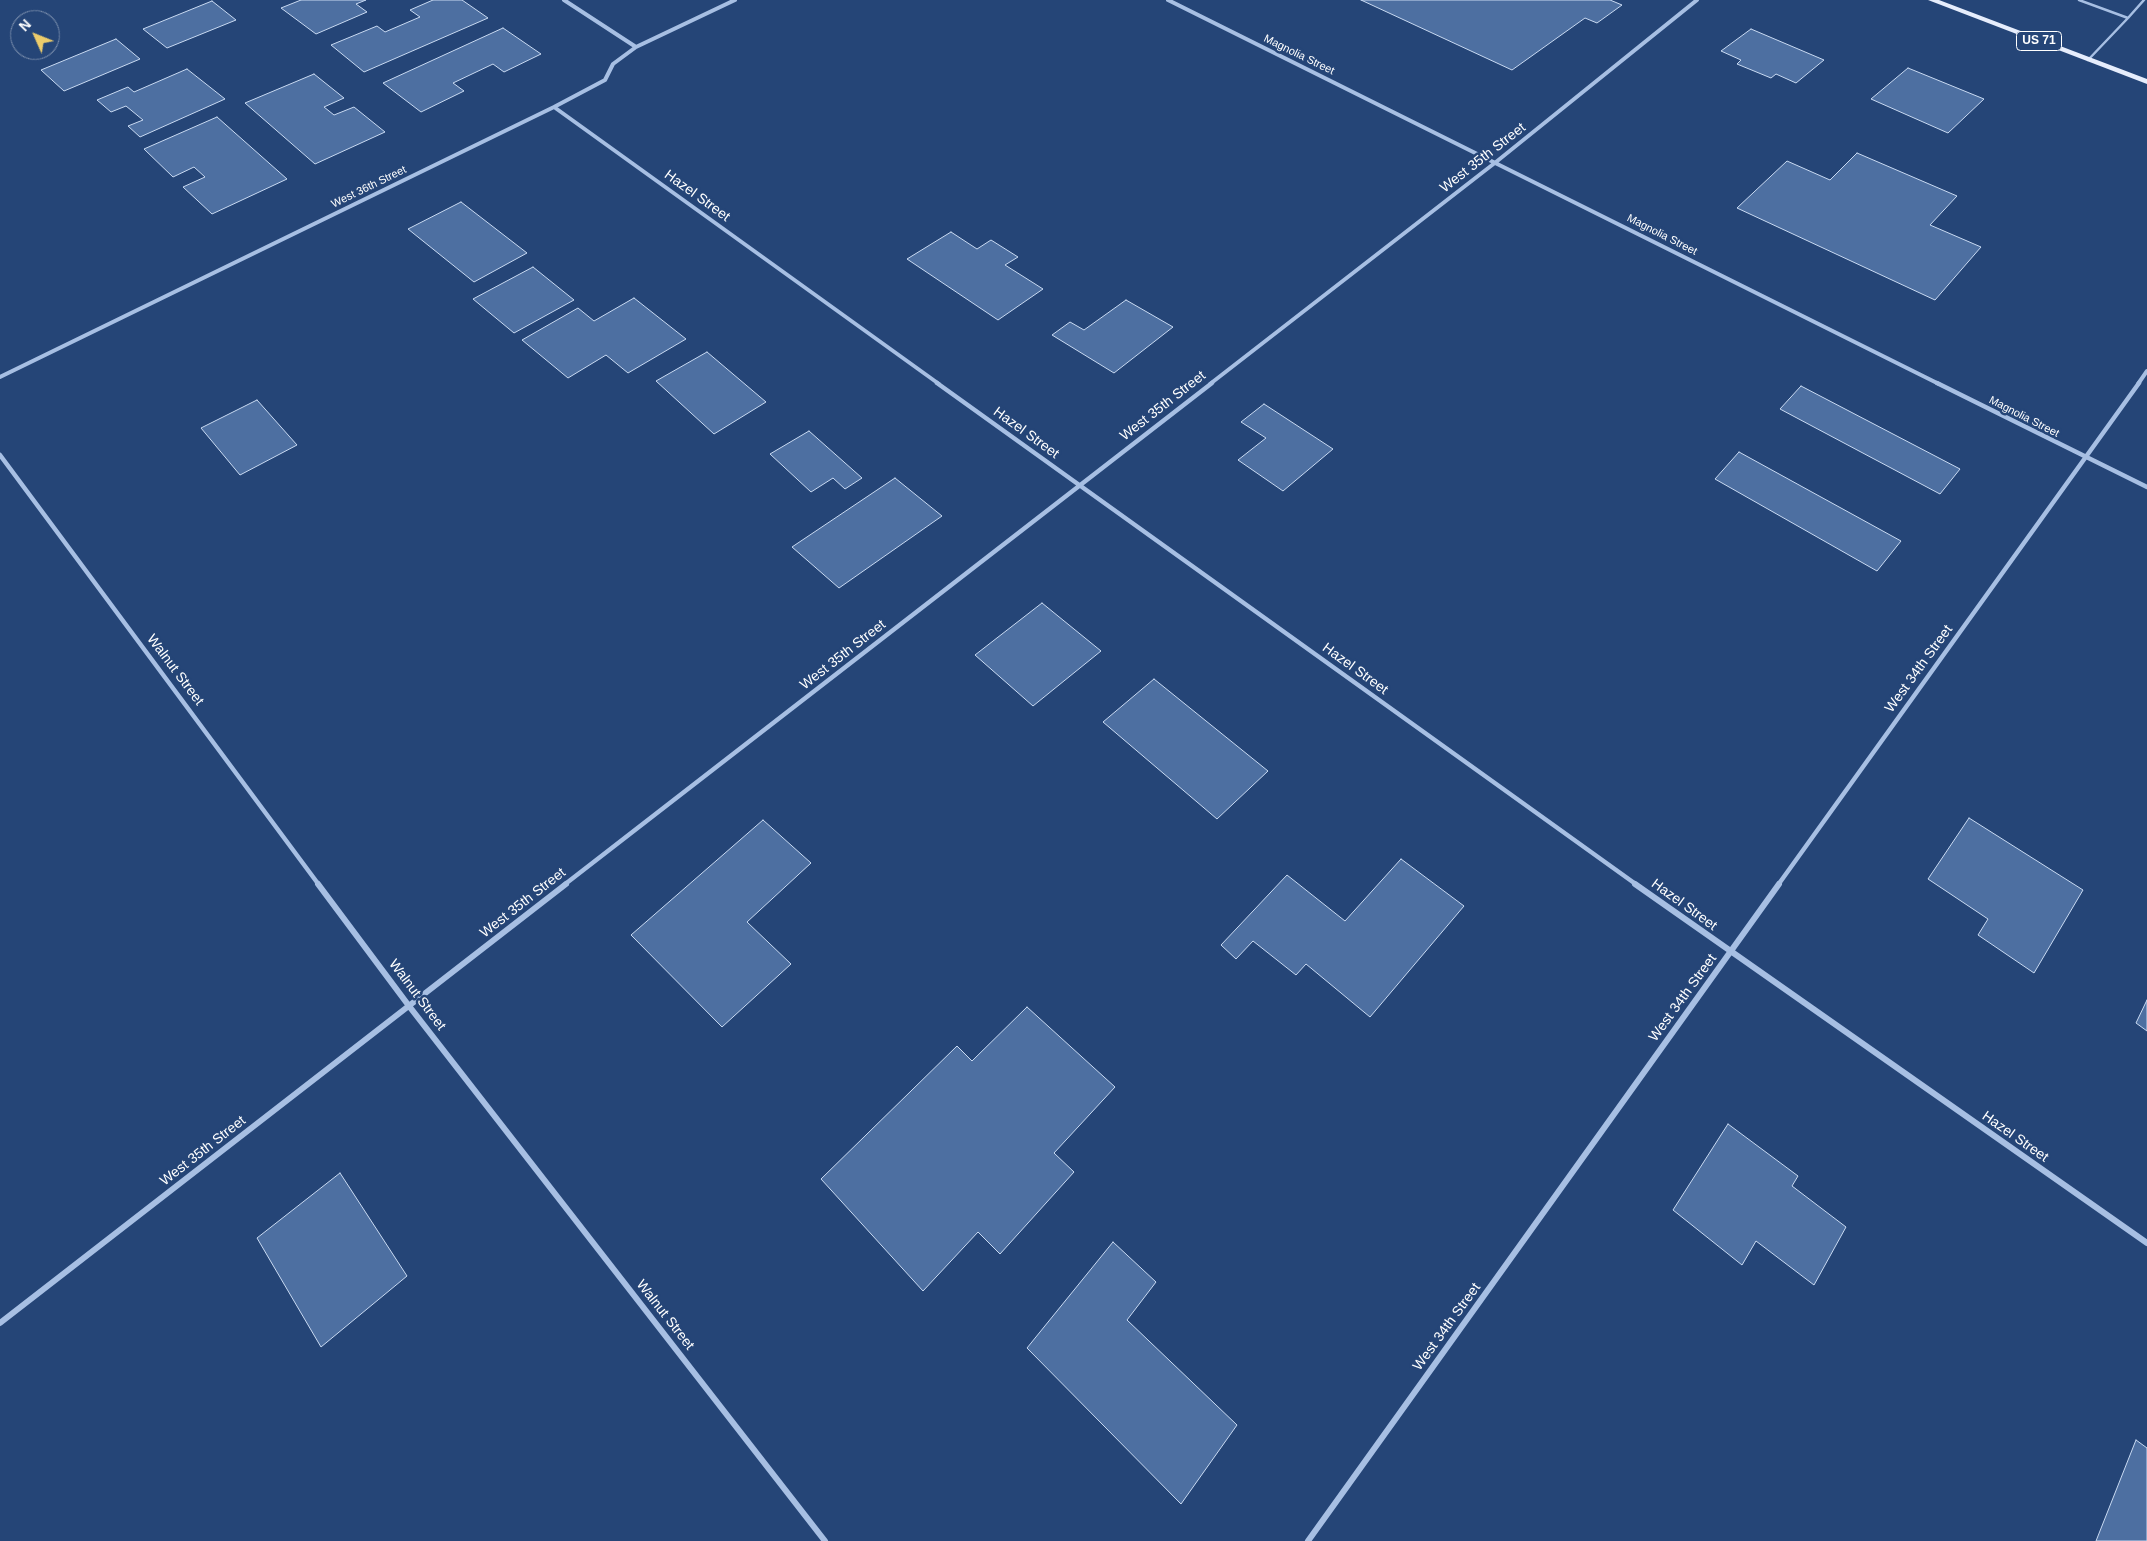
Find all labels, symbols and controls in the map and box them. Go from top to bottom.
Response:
north arrow [10,10,60,60]
text: N [16,16,34,34]
road number: US 71 [2016,31,2062,50]
street label: Magnolia Street [1261,32,1337,78]
street label: West 35th Street [1437,119,1529,197]
street label: West 36th Street [329,163,409,211]
street label: Hazel Street [661,167,733,225]
street label: Magnolia Street [1625,212,1699,258]
street label: West 35th Street [1117,367,1209,445]
street label: Magnolia Street [1987,394,2061,440]
street label: Hazel Street [990,404,1062,462]
street label: West 35th Street [797,616,889,694]
street label: West 34th Street [1882,622,1956,716]
street label: Walnut Street [143,631,207,709]
street label: Hazel Street [1319,640,1391,698]
street label: West 35th Street [477,864,569,942]
street label: Hazel Street [1648,876,1720,934]
street label: West 34th Street [1646,951,1720,1045]
street label: Walnut Street [385,956,449,1034]
street label: Hazel Street [1979,1108,2051,1166]
street label: West 35th Street [157,1112,249,1190]
street label: Walnut Street [632,1277,698,1353]
street label: West 34th Street [1410,1280,1484,1374]

